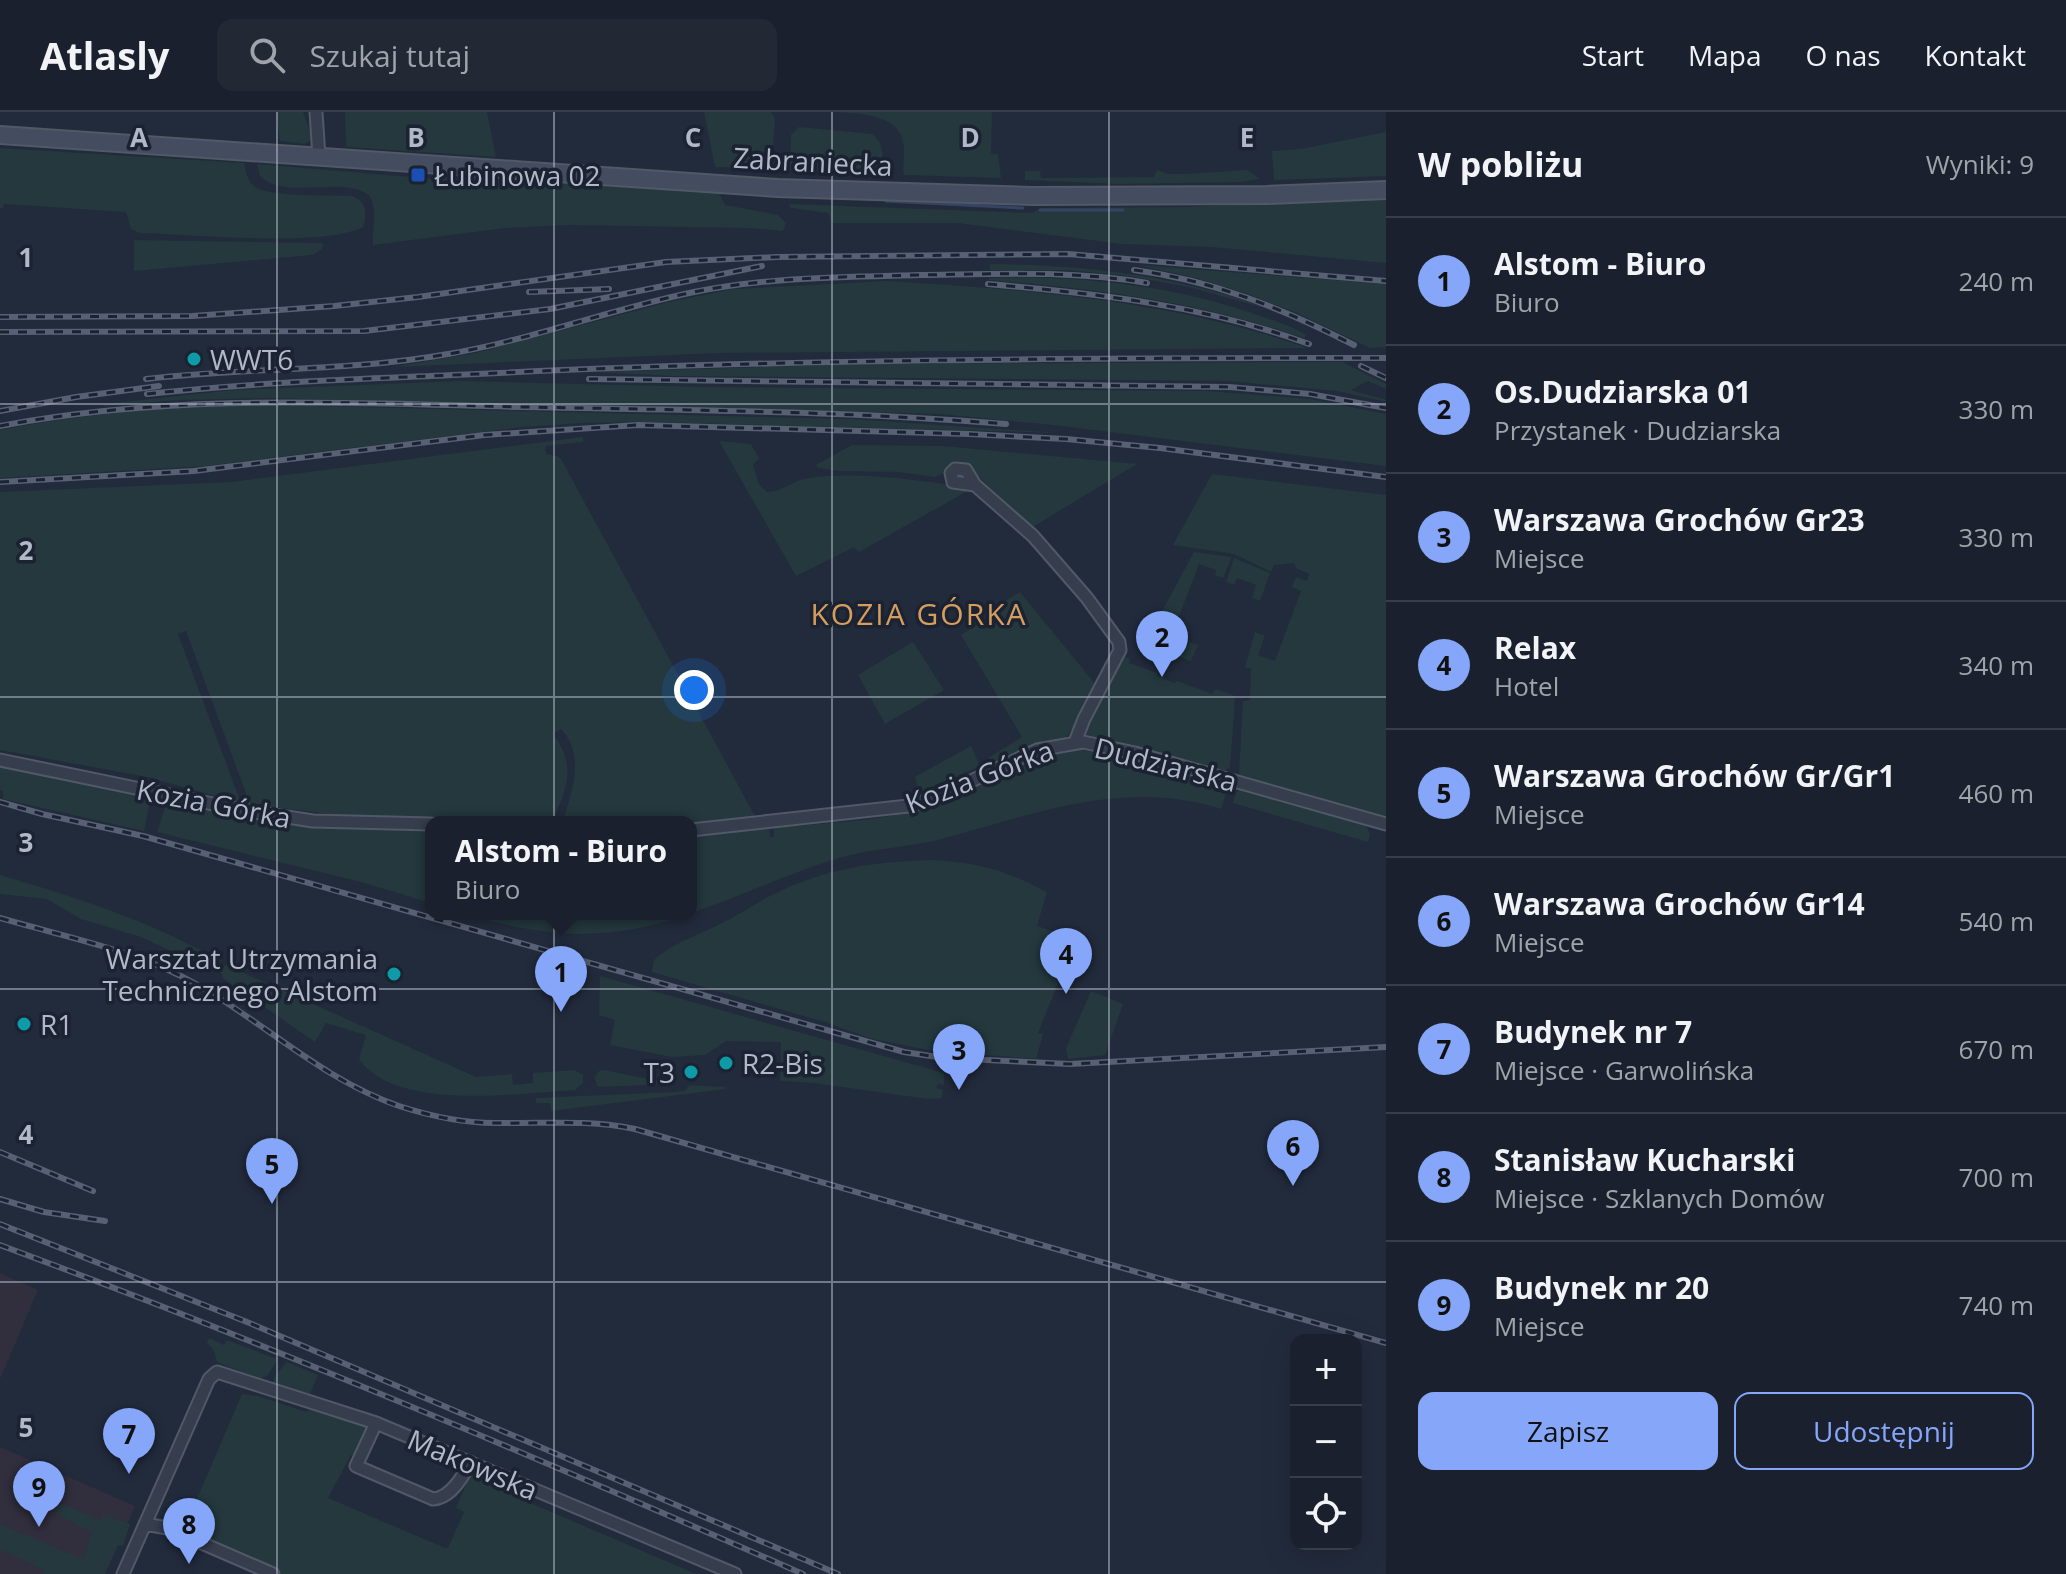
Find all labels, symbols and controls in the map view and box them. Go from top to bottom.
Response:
search box [217,19,777,91]
text: Atlasly [40,29,169,81]
icon: search [245,33,289,77]
text: Szukaj tutaj [309,35,470,76]
text: Start [1582,36,1644,74]
text: Mapa [1688,36,1761,74]
text: O nas [1805,36,1881,74]
text: Kontakt [1925,36,2026,74]
text: A [130,119,148,155]
text: B [407,119,425,155]
text: C [685,119,701,155]
text: D [960,119,980,155]
text: E [1240,119,1254,155]
street label: Zabraniecka [732,138,894,184]
text: W pobliżu [1418,141,1583,187]
text: Wyniki: 9 [1926,146,2034,182]
place label: Łubinowa 02 [434,156,601,194]
marker: Łubinowa 02 [409,166,427,184]
text: 1 [19,239,33,275]
text: Alstom - Biuro [1494,243,1706,284]
text: 1 [1437,263,1451,299]
text: 240 m [1959,263,2034,299]
text: Biuro [1494,284,1560,320]
place label: WWT6 [210,340,293,378]
marker: WWT6 [185,350,203,368]
text: Os.Dudziarska 01 [1494,371,1752,412]
text: 2 [1437,391,1451,427]
text: 330 m [1959,391,2034,427]
text: Przystanek · Dudziarska [1494,412,1781,448]
text: Warszawa Grochów Gr23 [1494,499,1865,540]
text: 3 [1437,519,1451,555]
text: 330 m [1959,519,2034,555]
text: 2 [19,532,34,568]
text: Miejsce [1494,540,1585,576]
district label: KOZIA GÓRKA [810,593,1028,634]
pin: 2 [1136,611,1188,677]
text: Relax [1494,627,1576,668]
text: 4 [1437,647,1451,683]
text: 340 m [1959,647,2034,683]
text: Hotel [1494,668,1559,704]
your location [674,670,714,710]
street label: Dudziarska [1091,728,1241,800]
street label: Kozia Górka [899,730,1059,822]
text: Warszawa Grochów Gr/Gr1 [1494,755,1895,796]
street label: Kozia Górka [134,769,294,837]
text: 5 [1437,775,1451,811]
text: 460 m [1959,775,2034,811]
text: Miejsce [1494,796,1585,832]
popup [425,816,697,920]
text: 3 [19,824,33,860]
text: Alstom - Biuro [455,830,667,871]
text: Biuro [455,871,520,907]
text: Warszawa Grochów Gr14 [1494,883,1865,924]
text: 6 [1437,903,1451,939]
text: 540 m [1959,903,2034,939]
text: Miejsce [1494,924,1585,960]
pin: 4 [1040,928,1092,994]
place label: Warsztat Utrzymania Technicznego Alstom [102,939,378,1009]
pin: 1 [535,946,587,1012]
marker: Warsztat Utrzymania Technicznego Alstom [385,965,403,983]
place label: R1 [40,1005,73,1043]
text: Budynek nr 7 [1494,1011,1692,1052]
marker: R1 [15,1015,33,1033]
pin: 3 [933,1024,985,1090]
text: 7 [1437,1031,1451,1067]
text: 670 m [1959,1031,2034,1067]
place label: R2-Bis [742,1044,823,1082]
text: Miejsce · Garwolińska [1494,1052,1754,1088]
place label: T3 [644,1053,675,1091]
marker: R2-Bis [717,1054,735,1072]
marker: T3 [682,1063,700,1081]
text: 4 [19,1116,34,1152]
pin: 6 [1267,1120,1319,1186]
pin: 5 [246,1138,298,1204]
text: Stanisław Kucharski [1494,1139,1795,1180]
text: 8 [1437,1159,1451,1195]
text: 700 m [1959,1159,2034,1195]
text: Miejsce · Szklanych Domów [1494,1180,1825,1216]
text: Budynek nr 20 [1494,1267,1709,1308]
text: 9 [1437,1287,1451,1323]
text: 740 m [1959,1287,2034,1323]
text: Miejsce [1494,1308,1585,1344]
map controls [1290,1334,1362,1550]
button: + [1290,1334,1362,1406]
button: Zapisz [1418,1392,1718,1470]
button: Udostępnij [1734,1392,2034,1470]
button: − [1290,1406,1362,1478]
pin: 7 [103,1408,155,1474]
text: 5 [19,1409,33,1445]
street label: Makowska [402,1420,544,1508]
pin: 9 [13,1461,65,1527]
button: locate [1290,1478,1362,1550]
pin: 8 [163,1498,215,1564]

